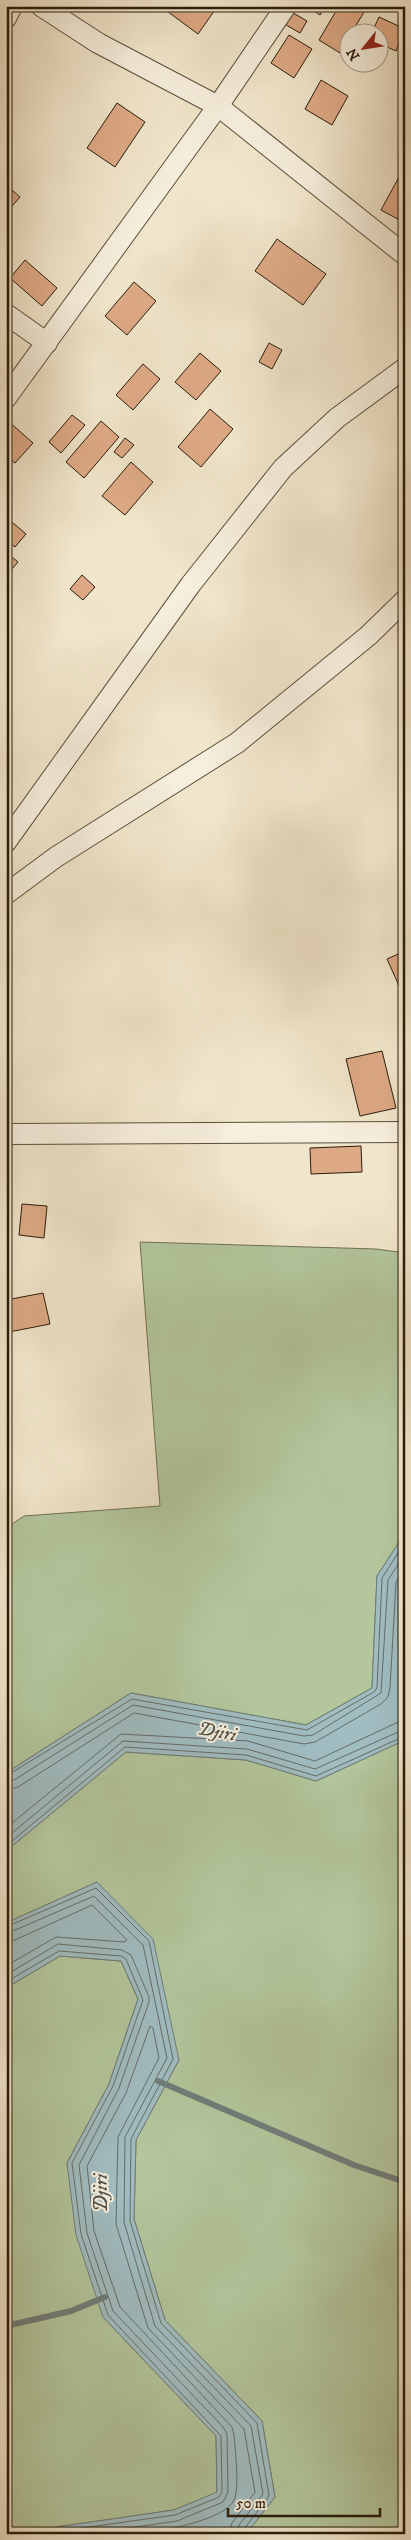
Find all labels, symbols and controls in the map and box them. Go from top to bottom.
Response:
north arrow [338,22,388,72]
text: N [343,44,364,63]
water label: Djiri [196,1717,239,1747]
water label: Djiri [90,2173,113,2212]
scale bar [228,2485,381,2517]
text: 50 m [236,2494,266,2513]

